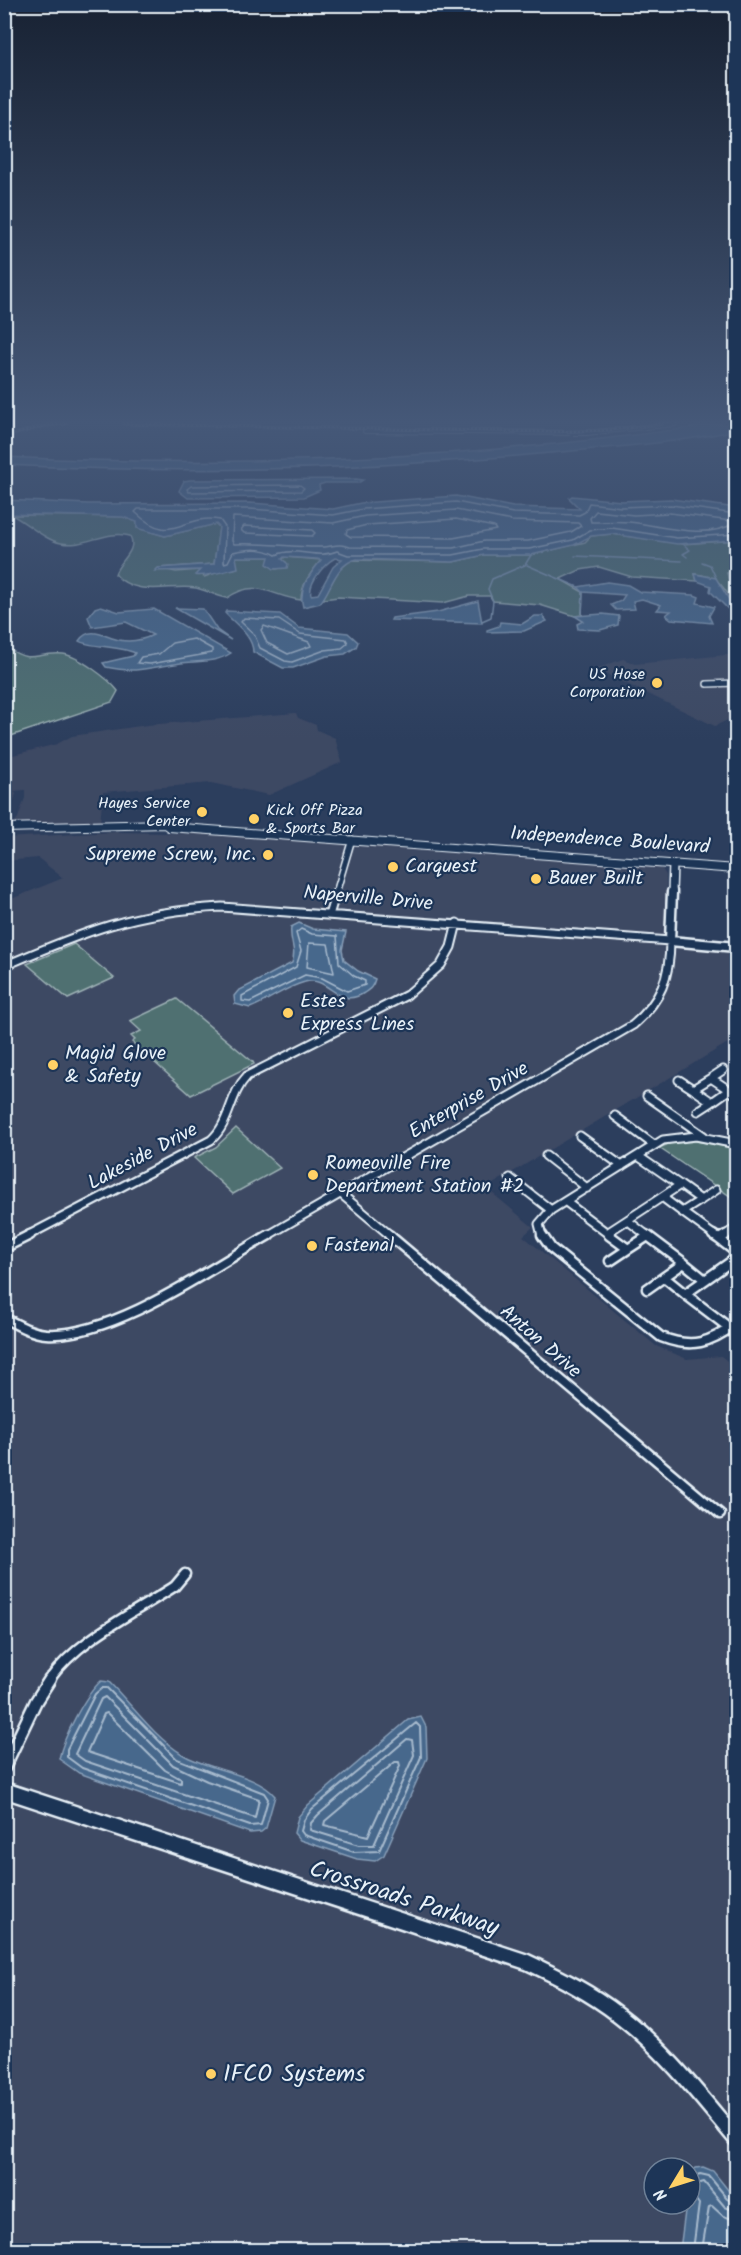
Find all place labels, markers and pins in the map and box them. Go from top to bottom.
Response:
place label: US Hose Corporation [569,662,645,705]
marker: US Hose Corporation [650,676,664,690]
place label: Hayes Service Center [98,791,192,834]
place label: Kick Off Pizza & Sports Bar [266,798,363,841]
marker: Hayes Service Center [195,805,209,819]
marker: Kick Off Pizza & Sports Bar [247,812,261,826]
place label: Supreme Screw, Inc. [86,839,256,871]
marker: Supreme Screw, Inc. [261,848,275,862]
place label: Carquest [405,851,478,883]
marker: Carquest [386,860,400,874]
place label: Bauer Built [548,863,643,895]
marker: Bauer Built [529,872,543,886]
place label: Estes Express Lines [300,986,415,1041]
marker: Estes Express Lines [281,1006,295,1020]
place label: Magid Glove & Safety [65,1038,166,1093]
marker: Magid Glove & Safety [46,1058,60,1072]
place label: Romeoville Fire Department Station #2 [325,1148,524,1203]
marker: Romeoville Fire Department Station #2 [306,1168,320,1182]
place label: Fastenal [324,1230,394,1262]
marker: Fastenal [305,1239,319,1253]
place label: IFCO Systems [223,2055,365,2094]
marker: IFCO Systems [204,2067,218,2081]

